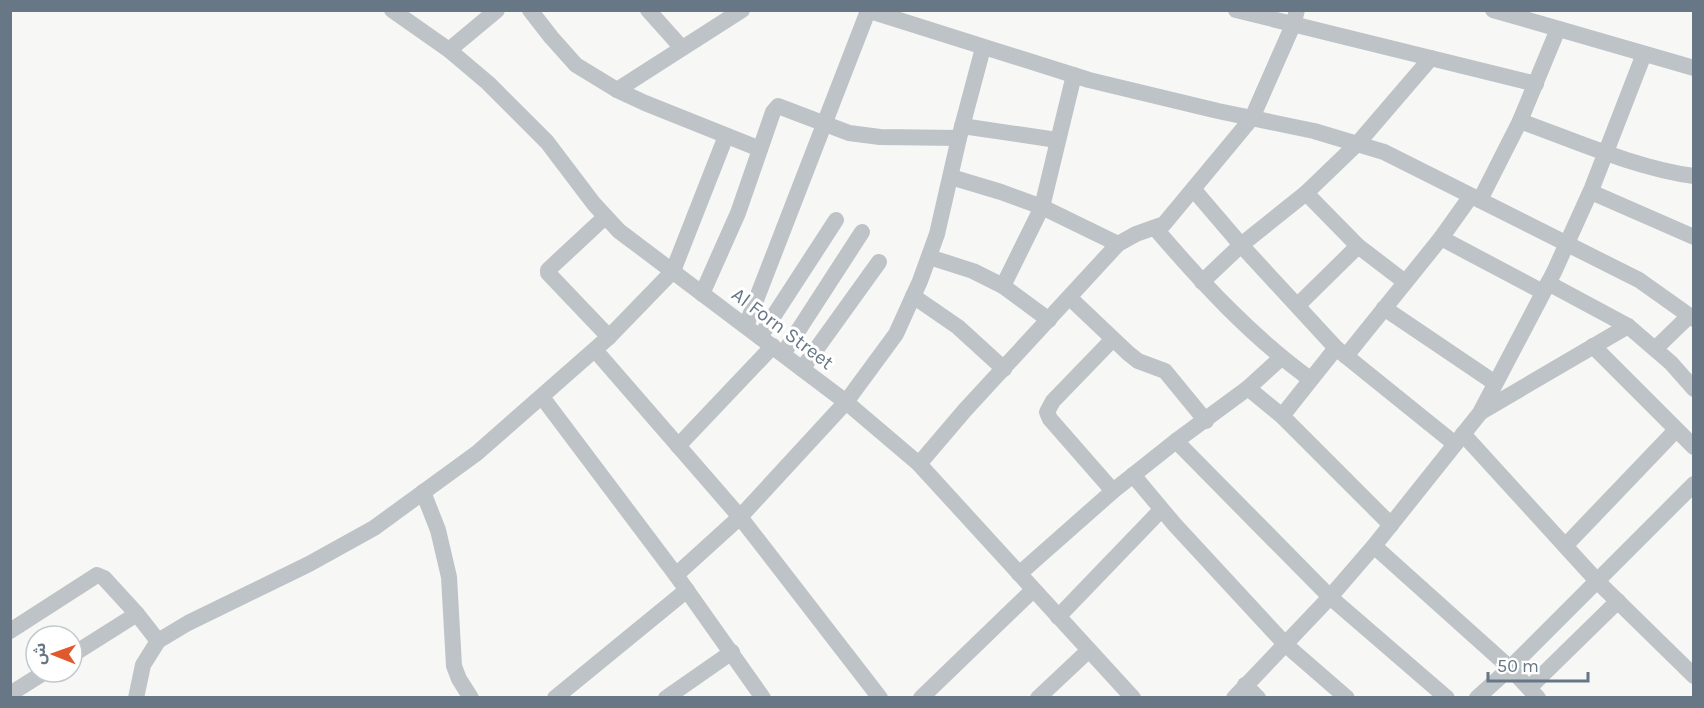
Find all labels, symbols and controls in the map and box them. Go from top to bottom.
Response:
street label: Al Forn Street [727,283,839,374]
north arrow [24,624,84,684]
text: ش [30,643,49,665]
scale bar [1488,645,1588,683]
text: 50 m [1497,655,1539,677]

